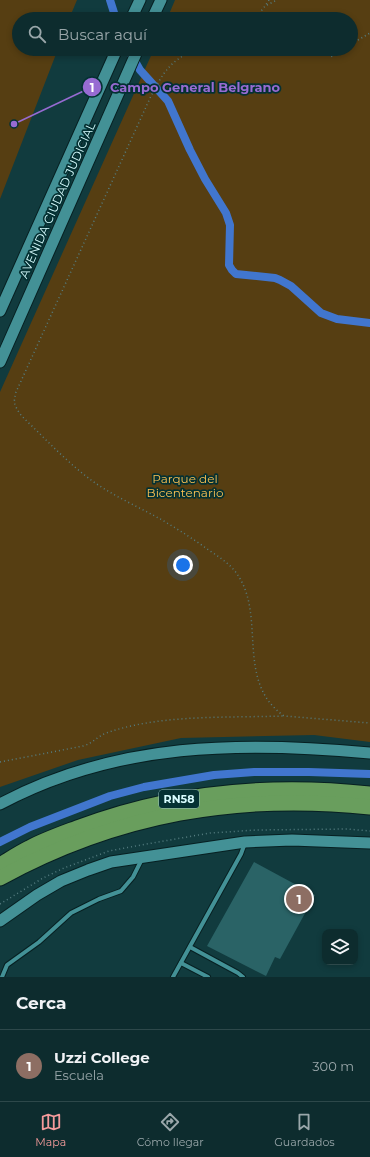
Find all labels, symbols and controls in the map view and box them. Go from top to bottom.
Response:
search box [12,12,358,56]
icon: search [26,23,48,45]
text: Buscar aquí [58,25,147,44]
callout: Campo General Belgrano [82,75,288,100]
text: Campo General Belgrano [110,79,281,95]
text: 1 [90,80,94,95]
street label: AVENIDA CIUDAD JUDICIAL [16,120,98,280]
park label: Parque del Bicentenario [147,471,223,500]
your location [173,555,193,575]
road number: RN58 [159,790,199,808]
pin: 1 [286,884,312,914]
map controls [322,929,358,965]
button: layers [322,929,358,965]
text: Cerca [16,993,66,1013]
text: Uzzi College [54,1048,150,1067]
text: 1 [26,1058,32,1074]
text: 300 m [312,1058,354,1074]
text: Escuela [54,1067,104,1083]
tab: Mapa [35,1111,66,1149]
tab: Cómo llegar [137,1111,204,1149]
tab: Guardados [274,1111,335,1149]

